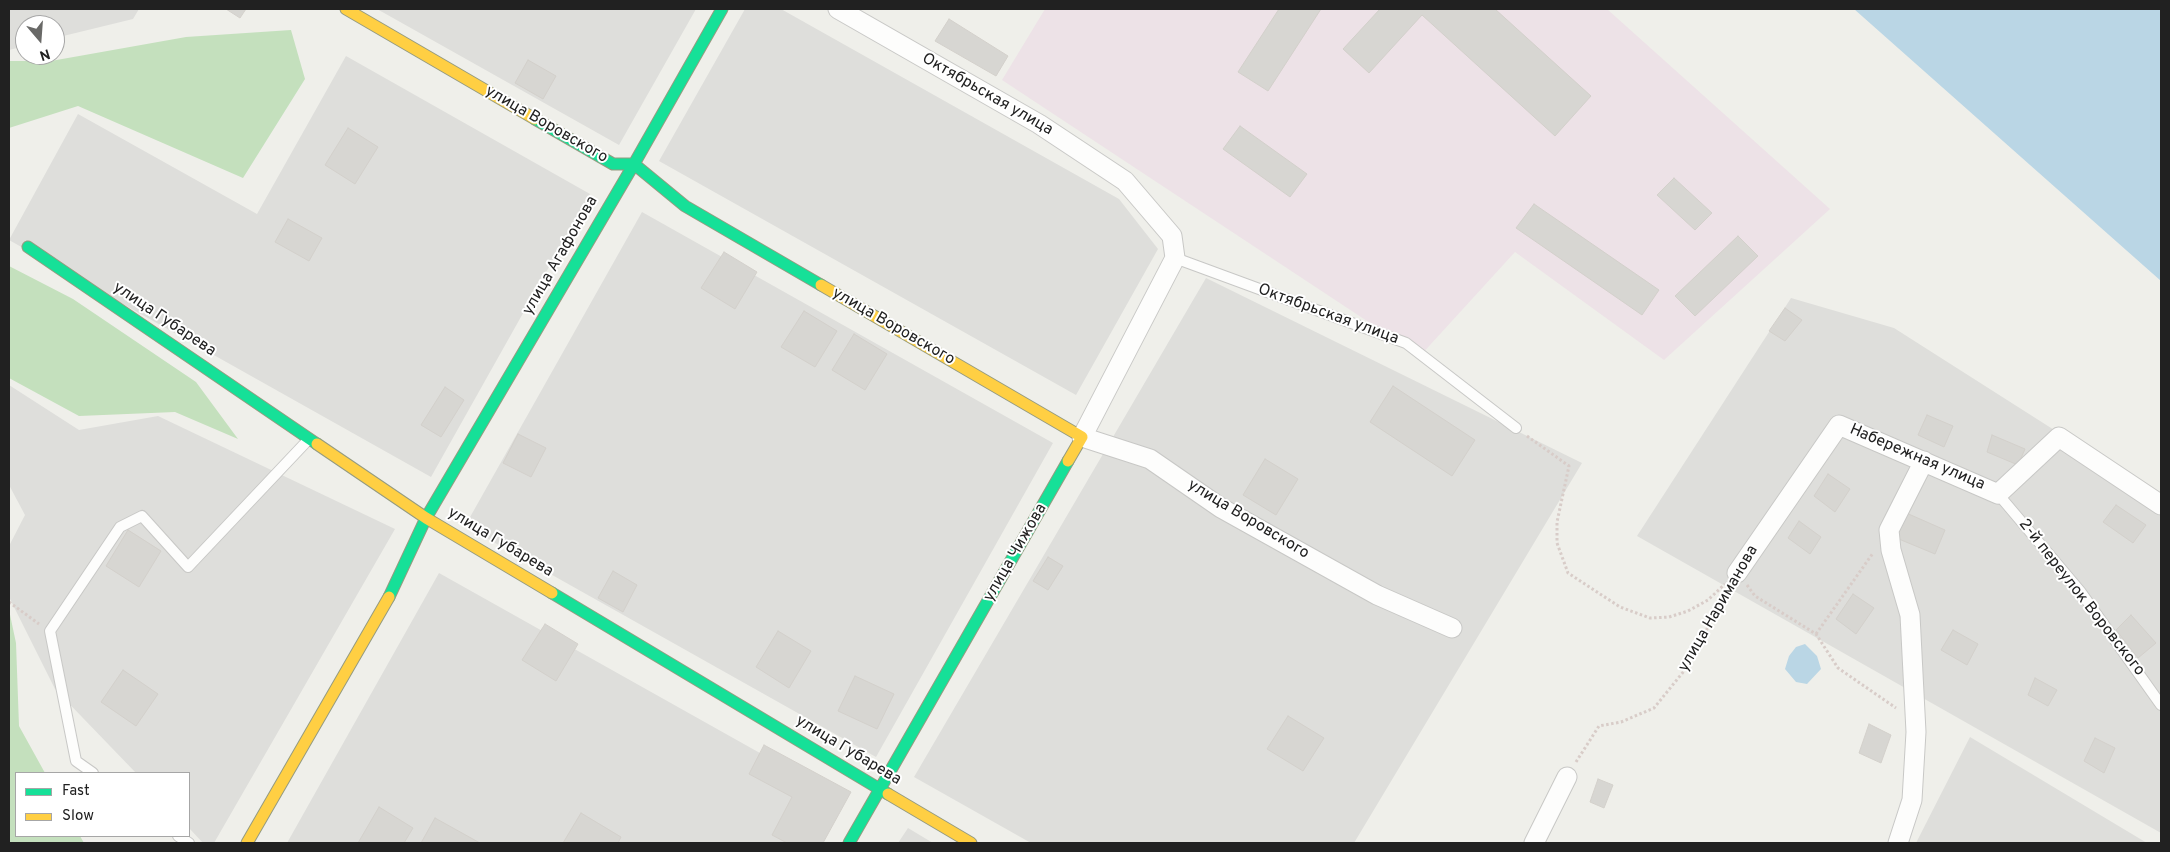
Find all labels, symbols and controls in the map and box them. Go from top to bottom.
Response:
north arrow [15,15,65,65]
text: N [37,44,52,63]
street label: Октябрьская улица [918,50,1056,140]
street label: улица Воровского [481,82,611,168]
street label: улица Агафонова [519,193,603,319]
street label: улица Губарева [109,279,219,361]
street label: Октябрьская улица [1255,281,1401,349]
street label: улица Воровского [828,284,958,370]
street label: Набережная улица [1846,421,1988,495]
street label: улица Воровского [1184,476,1312,564]
street label: улица Чижова [980,501,1052,605]
street label: улица Губарева [444,504,556,582]
street label: 2-й переулок Воровского [2014,516,2148,680]
street label: улица Нариманова [1675,542,1763,676]
street label: улица Губарева [792,712,904,790]
legend [15,772,190,837]
text: Fast [62,782,90,801]
text: Slow [62,807,94,826]

